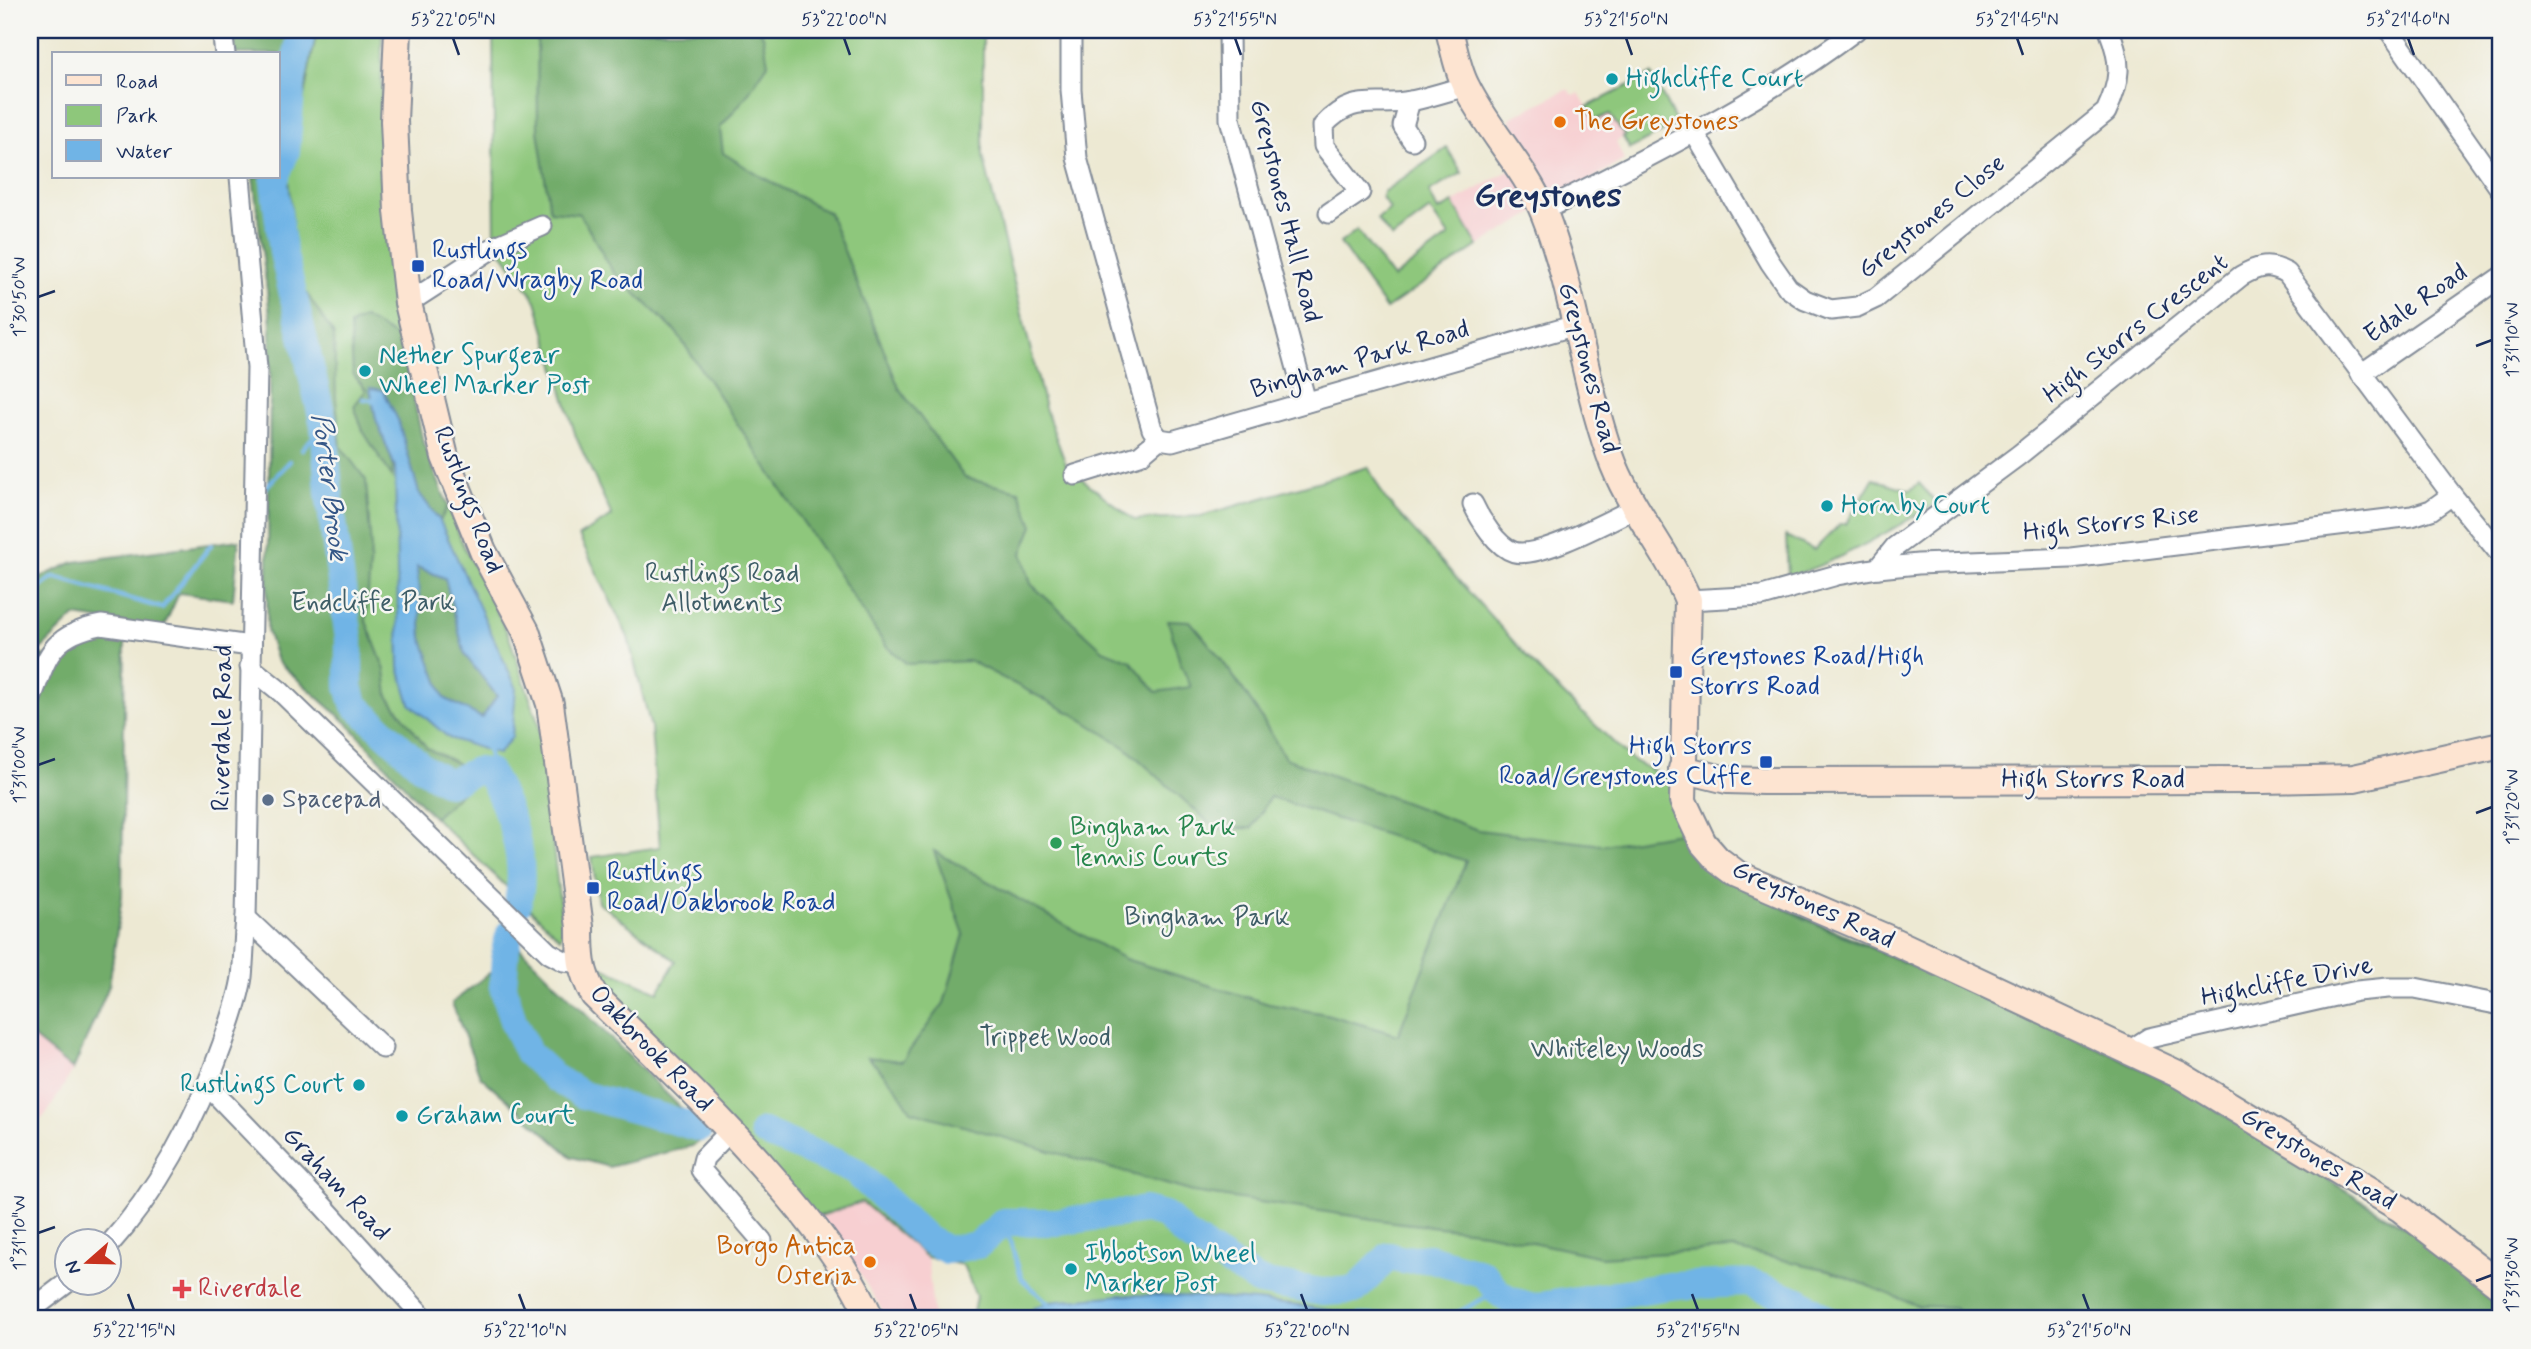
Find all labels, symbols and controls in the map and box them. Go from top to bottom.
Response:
text: 53°22'05"N [411,8,495,32]
text: 53°22'00"N [801,8,887,32]
text: 53°21'55"N [1193,8,1277,32]
text: 53°21'50"N [1584,8,1668,32]
text: 53°21'45"N [1975,8,2059,32]
text: 53°21'40"N [2366,8,2450,32]
legend [52,52,280,178]
place label: Highcliffe Court [1626,62,1804,99]
text: Road [116,68,158,96]
marker: Highcliffe Court [1604,71,1620,87]
street label: Greystones Hall Road [1241,96,1329,326]
text: Park [116,102,158,130]
place label: The Greystones [1574,105,1739,139]
marker: The Greystones [1552,114,1568,130]
text: Water [116,138,172,166]
street label: Greystones Close [1851,147,2013,287]
district label: Greystones [1474,175,1622,219]
place label: Rustlings Road/Wragby Road [432,234,643,300]
street label: High Storrs Crescent [2036,246,2237,414]
street label: Edale Road [2357,256,2475,352]
text: 1°30'50"W [8,257,32,337]
marker: Rustlings Road/Wragby Road [410,258,426,274]
street label: Greystones Road [1549,279,1627,457]
text: 1°31'10"W [2501,302,2525,378]
street label: Bingham Park Road [1247,313,1474,409]
place label: Nether Spurgear Wheel Marker Post [379,339,590,403]
marker: Nether Spurgear Wheel Marker Post [357,363,373,379]
water label: Porter Brook [302,411,357,564]
street label: Rustlings Road [422,422,512,579]
place label: Hornby Court [1841,489,1990,523]
marker: Hornby Court [1819,498,1835,514]
street label: High Storrs Rise [2021,498,2201,553]
park label: Rustlings Road Allotments [645,557,799,621]
park label: Endcliffe Park [291,586,455,620]
place label: Greystones Road/High Storrs Road [1690,640,1924,704]
street label: Riverdale Road [205,644,241,812]
marker: Greystones Road/High Storrs Road [1668,664,1684,680]
text: 1°31'00"W [8,726,32,804]
place label: High Storrs Road/Greystones Cliffe [1499,730,1752,794]
marker: High Storrs Road/Greystones Cliffe [1758,754,1774,770]
street label: High Storrs Road [2001,763,2185,800]
text: 1°31'20"W [2501,769,2525,845]
place label: Spacepad [282,783,381,817]
marker: Spacepad [260,792,276,808]
place label: Bingham Park Tennis Courts [1070,811,1236,875]
marker: Bingham Park Tennis Courts [1048,835,1064,851]
street label: Greystones Road [1726,852,1900,958]
place label: Rustlings Road/Oakbrook Road [607,856,835,920]
marker: Rustlings Road/Oakbrook Road [585,880,601,896]
park label: Bingham Park [1124,901,1290,937]
street label: Highcliffe Drive [2198,949,2376,1018]
street label: Oakbrook Road [581,978,721,1120]
park label: Trippet Wood [979,1021,1111,1055]
park label: Whiteley Woods [1530,1033,1704,1067]
place label: Rustlings Court [180,1068,345,1105]
marker: Rustlings Court [351,1077,367,1093]
place label: Graham Court [416,1099,575,1133]
street label: Greystones Road [2234,1099,2402,1219]
marker: Graham Court [394,1108,410,1124]
street label: Graham Road [274,1119,398,1249]
text: 1°31'10"W [8,1195,32,1271]
north arrow [52,1226,122,1296]
place label: Borgo Antica Osteria [716,1230,856,1294]
place label: Ibbotson Wheel Marker Post [1085,1237,1256,1301]
text: 1°31'30"W [2501,1237,2525,1313]
marker: Borgo Antica Osteria [862,1254,878,1270]
text: N [60,1257,87,1278]
marker: Ibbotson Wheel Marker Post [1063,1261,1079,1277]
place label: Riverdale [198,1272,302,1306]
marker: Riverdale [172,1279,192,1299]
text: 53°22'15"N [93,1319,175,1343]
text: 53°22'10"N [483,1319,567,1343]
text: 53°22'05"N [874,1319,958,1343]
text: 53°22'00"N [1264,1319,1350,1343]
text: 53°21'55"N [1656,1319,1740,1343]
text: 53°21'50"N [2047,1319,2131,1343]

